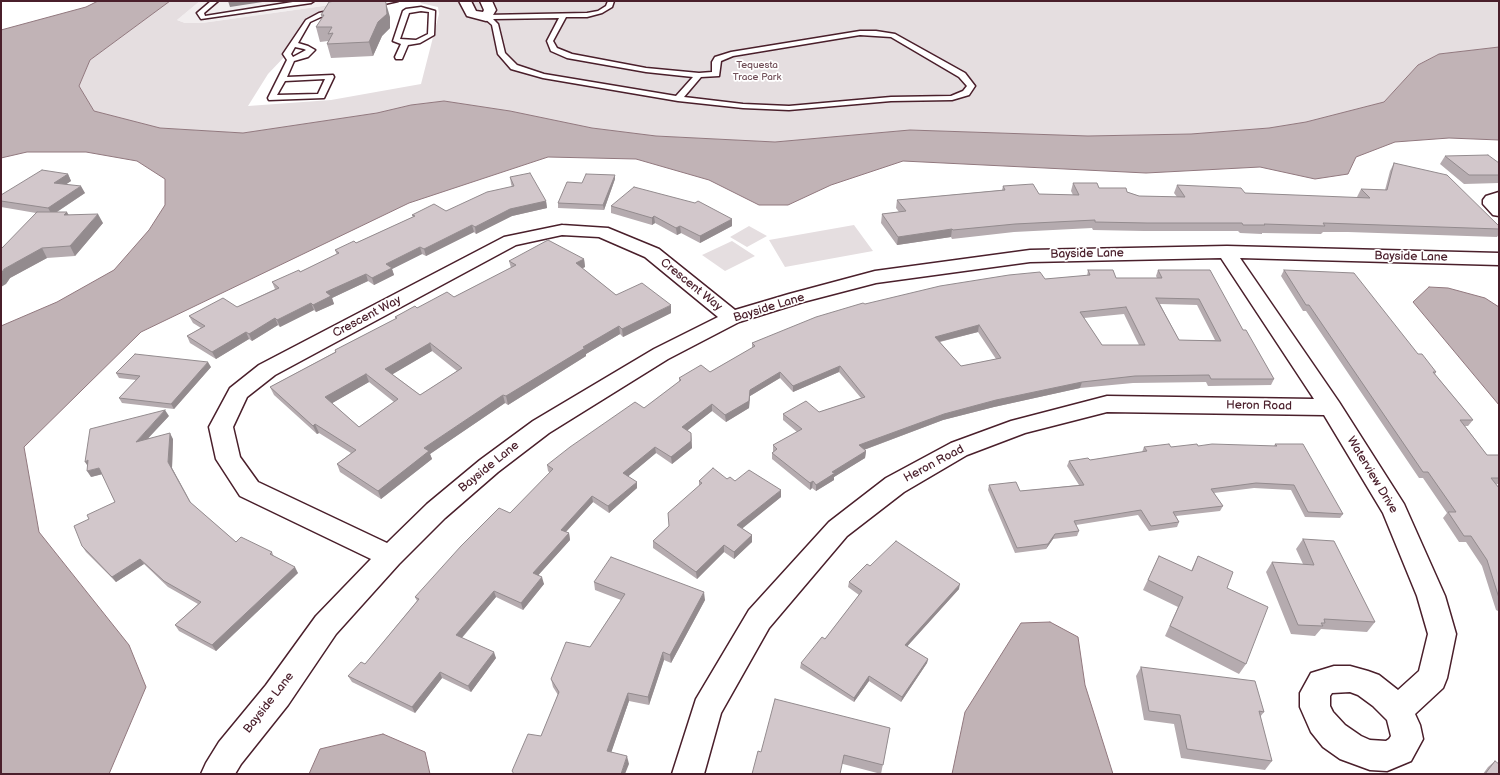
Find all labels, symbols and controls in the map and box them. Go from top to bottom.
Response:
park label: Tequesta Trace Park [733,59,781,82]
street label: Bayside Lane [1050,246,1124,262]
street label: Bayside Lane [1374,249,1448,265]
street label: Crescent Way [657,256,725,314]
street label: Bayside Lane [732,290,806,326]
street label: Crescent Way [330,293,404,341]
street label: Heron Road [1226,398,1292,414]
street label: Waterview Drive [1343,434,1401,516]
street label: Bayside Lane [456,438,522,496]
street label: Heron Road [902,442,966,486]
street label: Bayside Lane [241,670,297,736]

